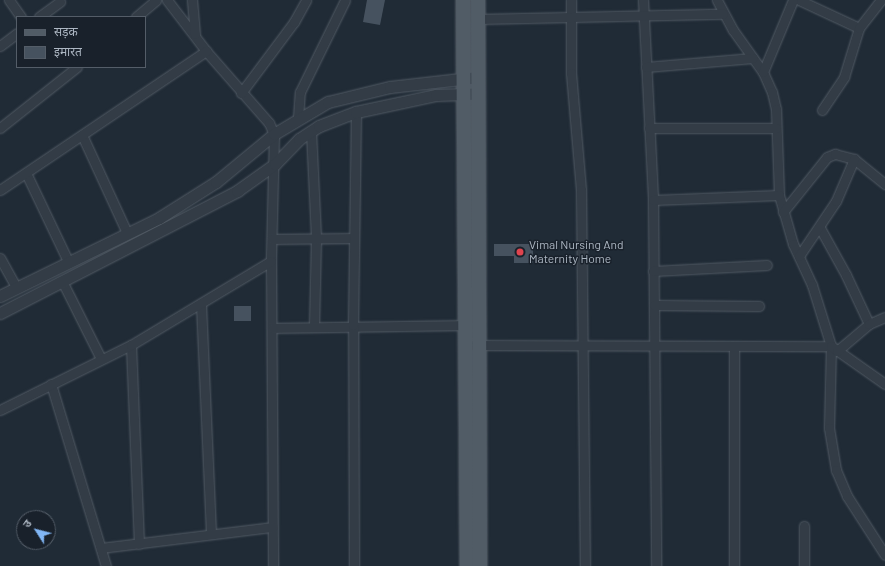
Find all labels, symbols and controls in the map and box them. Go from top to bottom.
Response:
legend [16,16,146,68]
text: सड़क [54,24,78,38]
text: इमारत [54,44,82,58]
place label: Vimal Nursing And Maternity Home [529,238,624,266]
marker: Vimal Nursing And Maternity Home [514,246,526,258]
north arrow [16,510,56,550]
text: उ [20,517,34,530]

